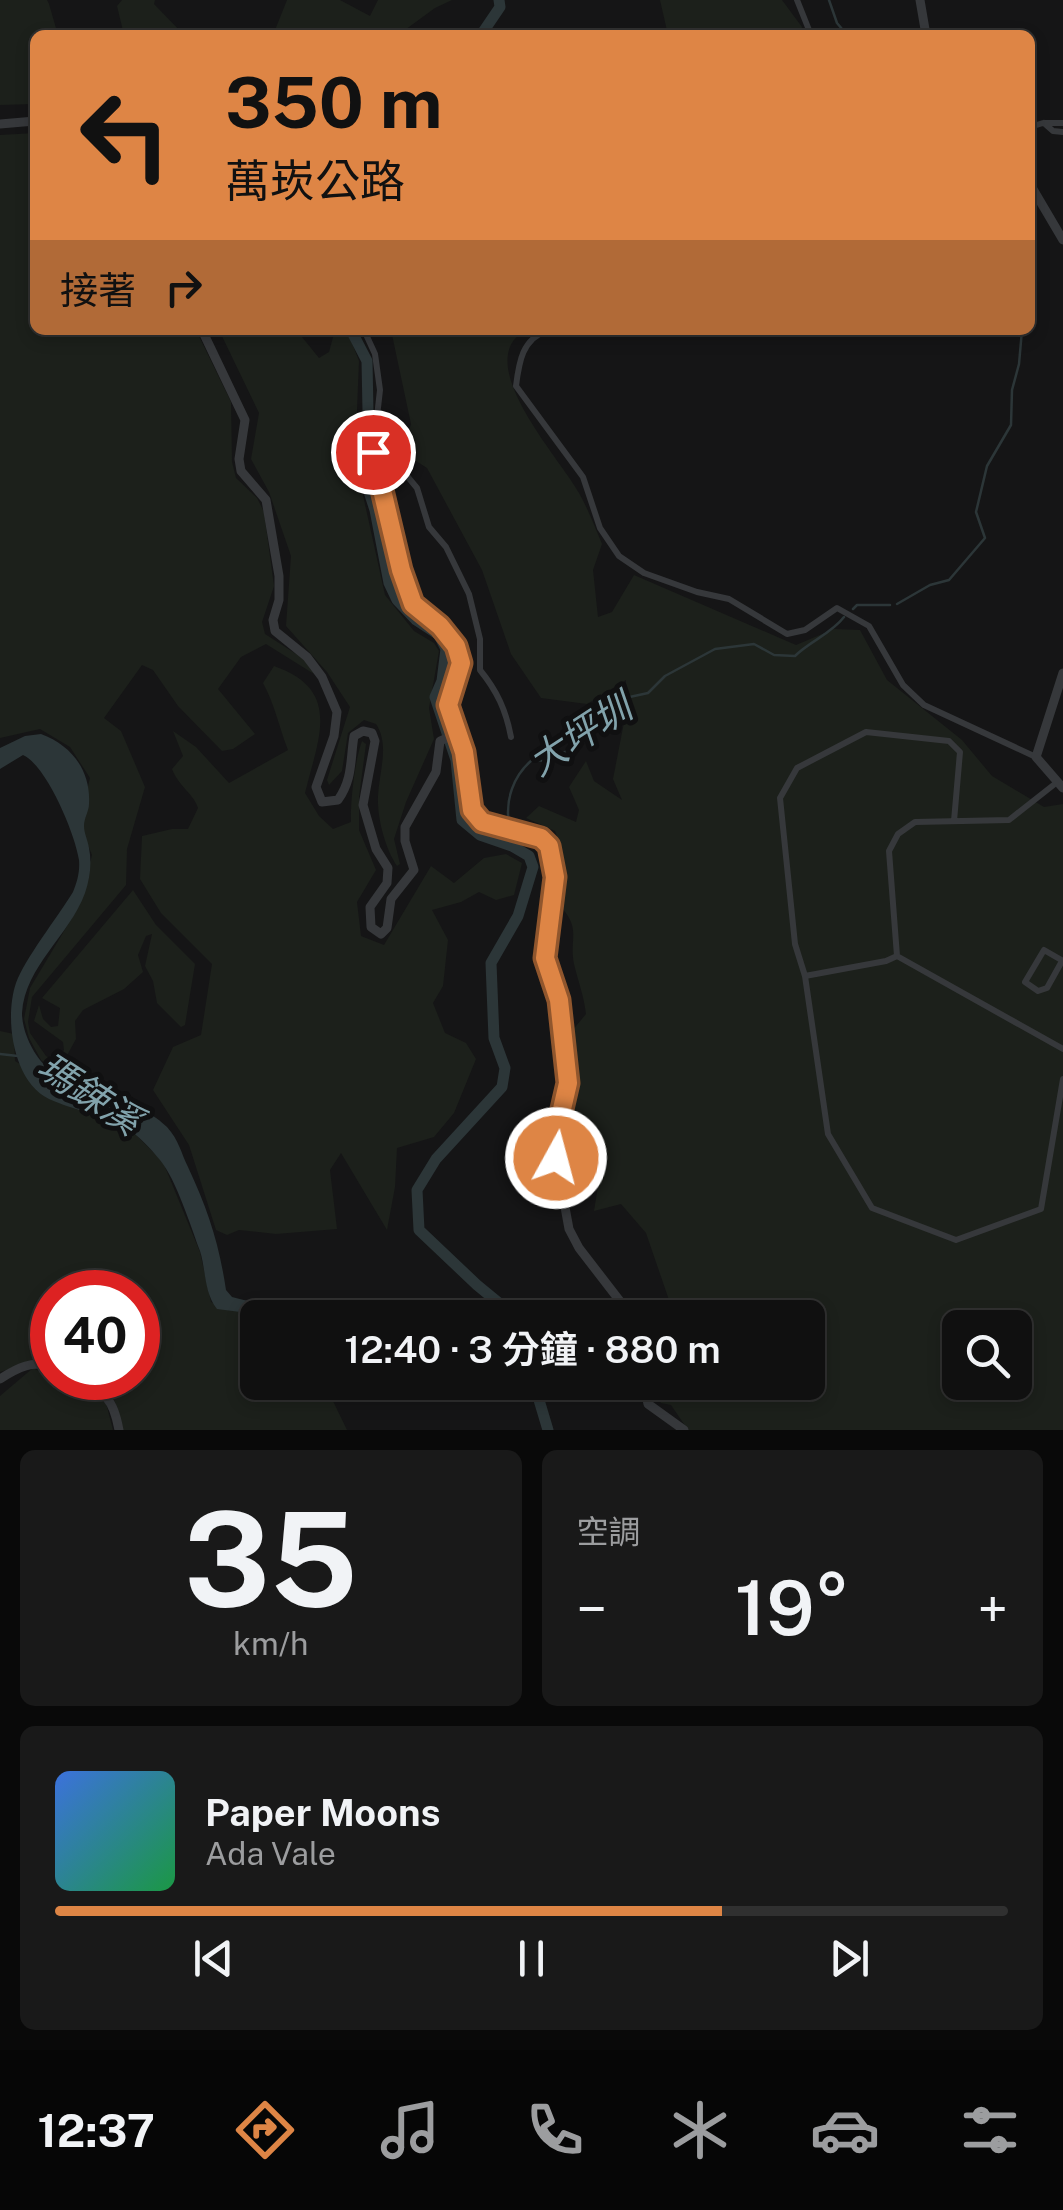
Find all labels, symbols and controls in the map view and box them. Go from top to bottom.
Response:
text: 350 m [225,61,442,144]
icon: left [60,70,190,200]
text: 萬崁公路 [225,154,405,207]
icon: right [156,260,211,315]
text: 接著 [60,268,136,313]
pin [331,410,416,495]
icon: arrive [346,425,401,480]
water label: 大坪圳 [520,682,644,784]
water label: 瑪鋉溪 [29,1044,154,1146]
position arrow [504,1106,608,1210]
speed limit sign: 40 [30,1270,160,1400]
map controls [942,1310,1032,1400]
button: search [942,1310,1032,1400]
text: 12:40 · 3 分鐘 · 880 m [344,1327,721,1372]
text: 35 [184,1484,358,1636]
text: 空調 [577,1513,641,1550]
text: 19° [735,1564,850,1652]
text: − [577,1577,607,1641]
text: + [977,1577,1008,1641]
text: km/h [233,1625,308,1662]
text: Paper Moons [205,1790,440,1835]
text: Ada Vale [205,1835,336,1872]
icon: previous [186,1931,241,1986]
icon: pause [504,1931,559,1986]
icon: next [822,1931,877,1986]
icon: directions [230,2095,300,2165]
icon: music [375,2095,445,2165]
icon: phone [520,2095,590,2165]
icon: climate [665,2095,735,2165]
icon: car [810,2095,880,2165]
icon: filters [955,2095,1025,2165]
text: 12:37 [38,2104,155,2157]

